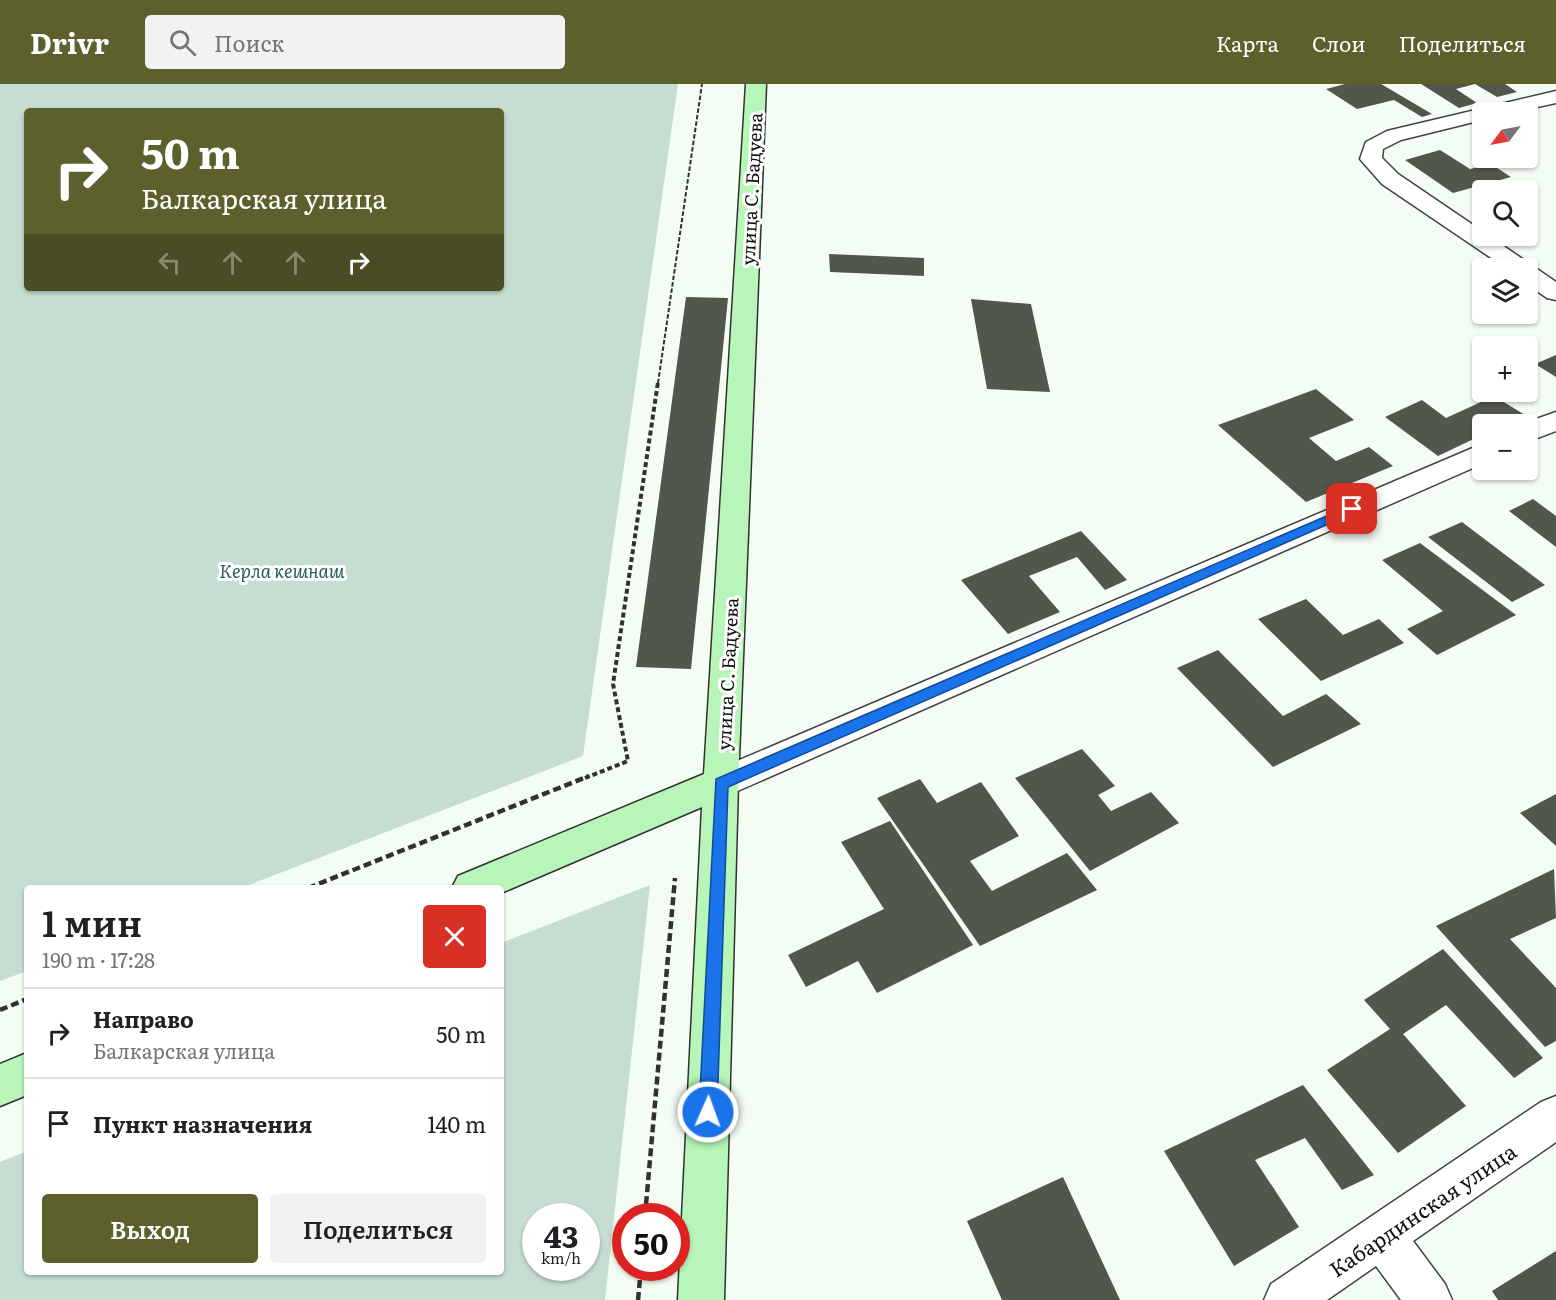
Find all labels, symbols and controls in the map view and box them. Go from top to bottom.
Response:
search box [145,15,565,69]
text: Drivr [30,21,109,63]
icon: search [166,26,199,59]
text: Поиск [214,26,284,59]
text: Карта [1216,27,1279,58]
text: Слои [1312,27,1366,58]
text: Поделиться [1399,27,1526,58]
north arrow [1472,102,1538,168]
map controls [1472,102,1538,480]
street label: улица С. Бадуева [734,112,768,266]
text: 50 m [141,120,240,182]
icon: right [42,132,120,210]
text: Балкарская улица [141,177,387,217]
button: search [1472,180,1538,246]
icon: left [153,246,186,279]
icon: ahead [216,246,249,279]
icon: ahead [279,246,312,279]
icon: right [342,246,375,279]
button: layers [1472,258,1538,324]
button: + [1472,336,1538,402]
button: − [1472,414,1538,480]
pin [1326,483,1377,534]
icon: arrive [1335,492,1368,525]
park label: Керла кешнаш [219,557,345,584]
street label: улица С. Бадуева [710,597,744,751]
text: 1 мин [42,895,142,948]
button: close [423,905,486,968]
text: 190 m · 17:28 [42,944,155,974]
text: Направо [93,1002,194,1035]
icon: right [42,1017,75,1050]
text: 50 m [436,1017,486,1050]
text: Балкарская улица [93,1035,275,1065]
position arrow [676,1080,740,1144]
icon: arrive [42,1107,75,1140]
text: Пункт назначения [93,1107,312,1140]
text: 140 m [427,1107,486,1140]
street label: Кабардинская улица [1322,1134,1522,1283]
button: Выход [42,1194,258,1263]
button: Поделиться [270,1194,486,1263]
speed limit sign: 50 [612,1203,690,1281]
text: 43 [544,1213,578,1257]
text: km/h [541,1246,581,1269]

